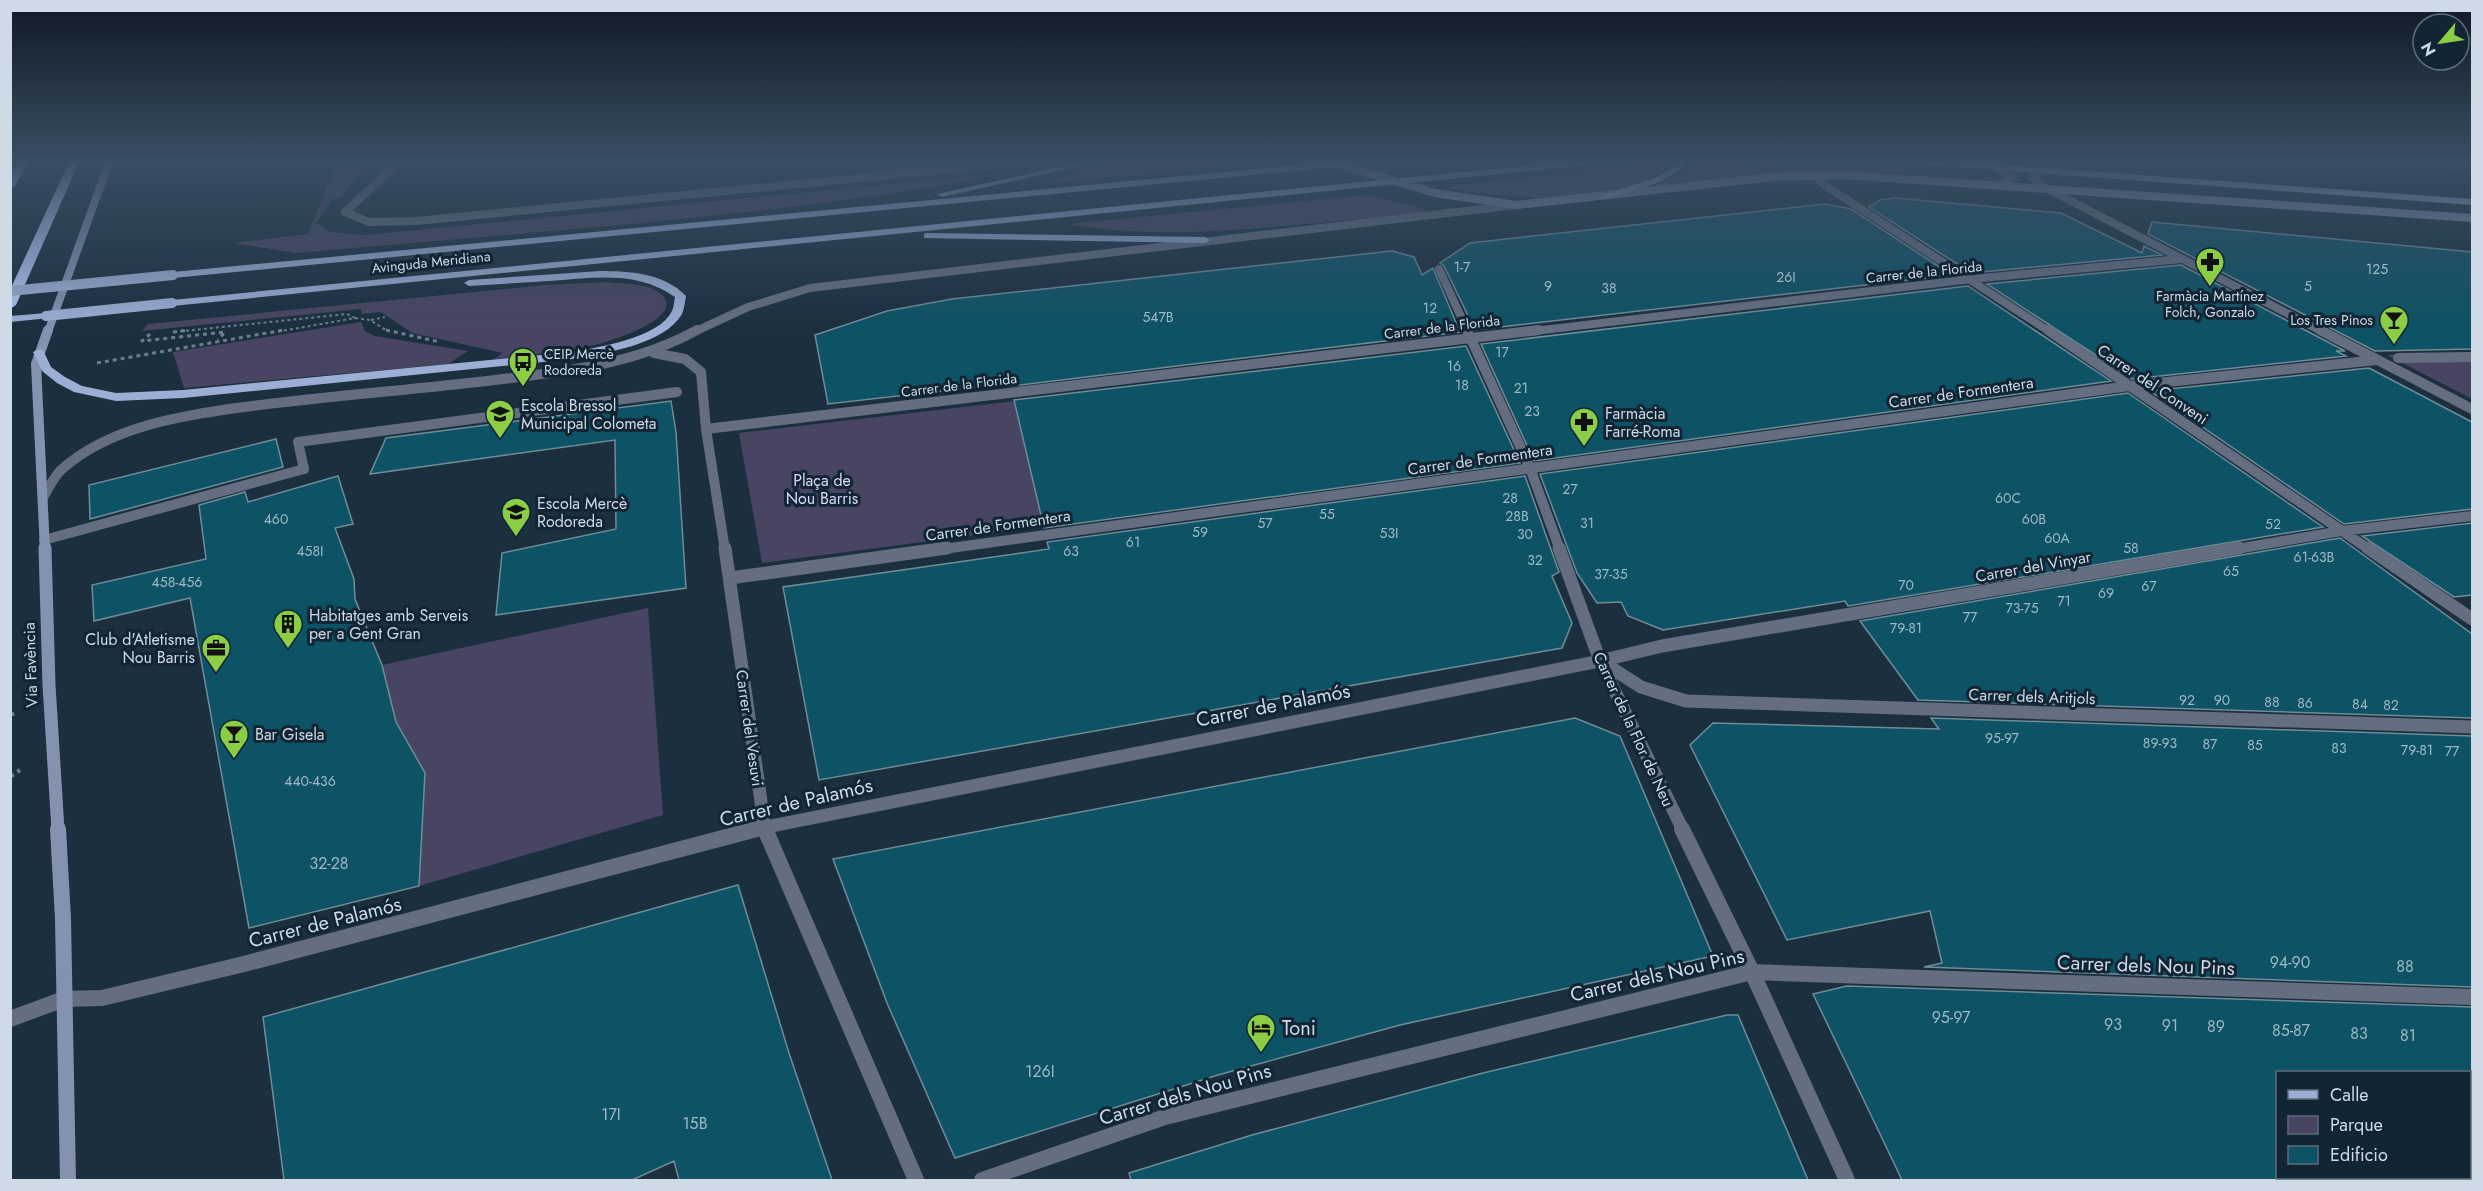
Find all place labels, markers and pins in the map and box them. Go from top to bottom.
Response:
pharmacy icon: Farmàcia Martínez Folch, Gonzalo [2194,246,2226,288]
place label: Farmàcia Martínez Folch, Gonzalo [2156,286,2264,322]
bar icon: Los Tres Pinos [2378,304,2410,346]
place label: Los Tres Pinos [2290,310,2373,330]
place label: CEIP Mercè Rodoreda [544,344,614,380]
bus stop icon: CEIP Mercè Rodoreda [507,346,539,388]
place label: Escola Bressol Municipal Colometa [521,394,656,435]
school or university icon: Escola Bressol Municipal Colometa [484,398,516,440]
place label: Farmàcia Farré-Roma [1605,402,1680,443]
pharmacy icon: Farmàcia Farré-Roma [1568,406,1600,448]
place label: Escola Mercè Rodoreda [537,492,627,533]
school or university icon: Escola Mercè Rodoreda [500,496,532,538]
place label: Habitatges amb Serveis per a Gent Gran [309,604,468,645]
building icon: Habitatges amb Serveis per a Gent Gran [272,608,304,650]
place label: Club d'Atletisme Nou Barris [85,628,195,669]
office icon: Club d'Atletisme Nou Barris [200,632,232,674]
bar icon: Bar Gisela [218,718,250,760]
place label: Bar Gisela [255,723,325,746]
hotel icon: Toni [1245,1012,1277,1054]
place label: Toni [1282,1014,1316,1043]

